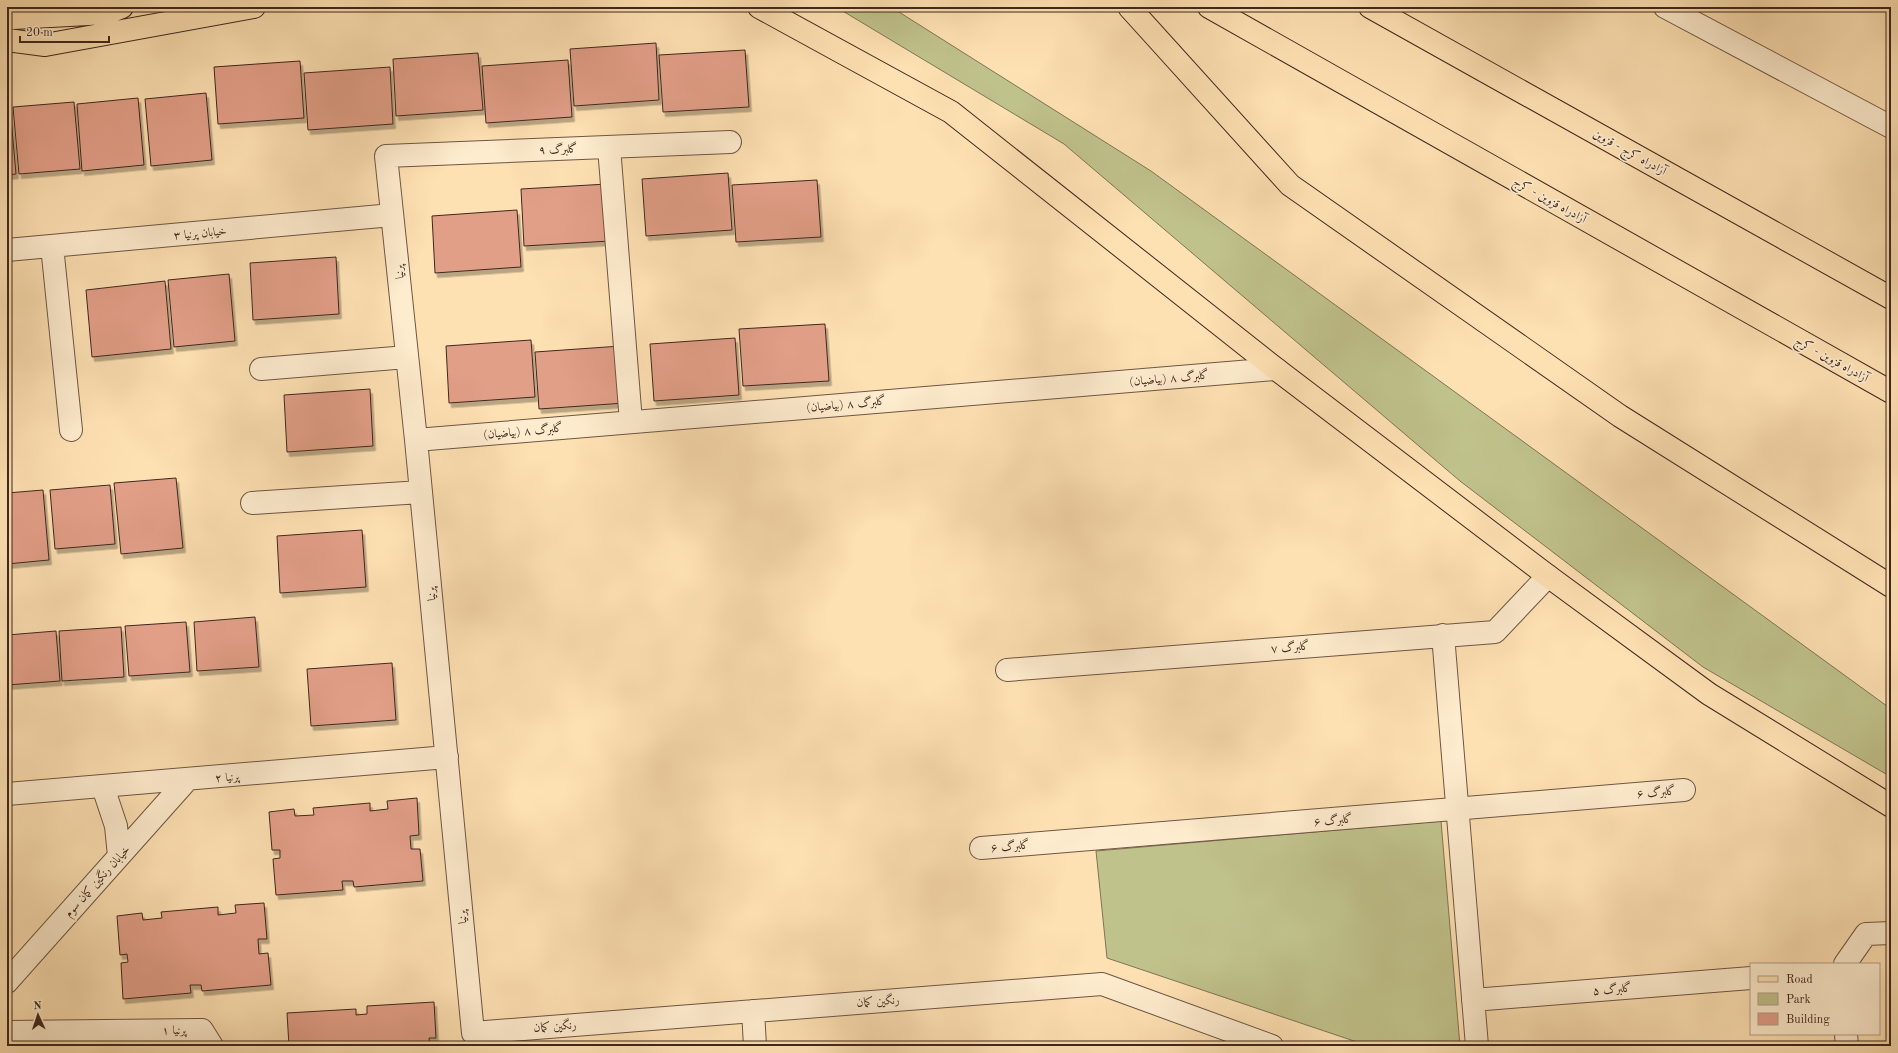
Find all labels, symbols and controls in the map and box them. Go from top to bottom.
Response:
scale bar [20,18,109,44]
text: 20 m [26,27,53,39]
street label: آزادراه کرج - قزوین [1589,125,1671,182]
street label: گلبرگ ۹ [538,140,578,158]
street label: آزادراه قزوین - کرج [1509,173,1591,230]
street label: خیابان پرنیا ۳ [173,226,227,243]
street label: پرنیا [393,262,408,279]
street label: آزادراه قزوین - کرج [1791,332,1873,389]
street label: گلبرگ ۸ (بیاضیان) [1129,367,1209,389]
street label: گلبرگ ۸ (بیاضیان) [806,393,886,415]
street label: گلبرگ ۸ (بیاضیان) [483,420,563,442]
street label: پرنیا [425,585,440,601]
street label: گلبرگ ۷ [1270,637,1310,657]
street label: پرنیا ۲ [215,771,242,786]
street label: گلبرگ ۶ [1636,782,1676,802]
street label: گلبرگ ۶ [1313,810,1353,830]
street label: گلبرگ ۶ [990,836,1030,856]
street label: خیابان رنگین کمان سوم [60,842,136,922]
street label: پرنیا [456,908,471,924]
legend [1750,963,1880,1035]
text: Road [1786,974,1813,986]
street label: گلبرگ ۵ [1592,979,1632,999]
street label: رنگین کمان [856,992,900,1009]
text: Park [1786,994,1811,1006]
north arrow [18,995,58,1035]
text: N [33,1001,43,1012]
text: Building [1786,1014,1830,1026]
street label: رنگین کمان [533,1017,577,1034]
street label: پرنیا ۱ [162,1025,188,1038]

